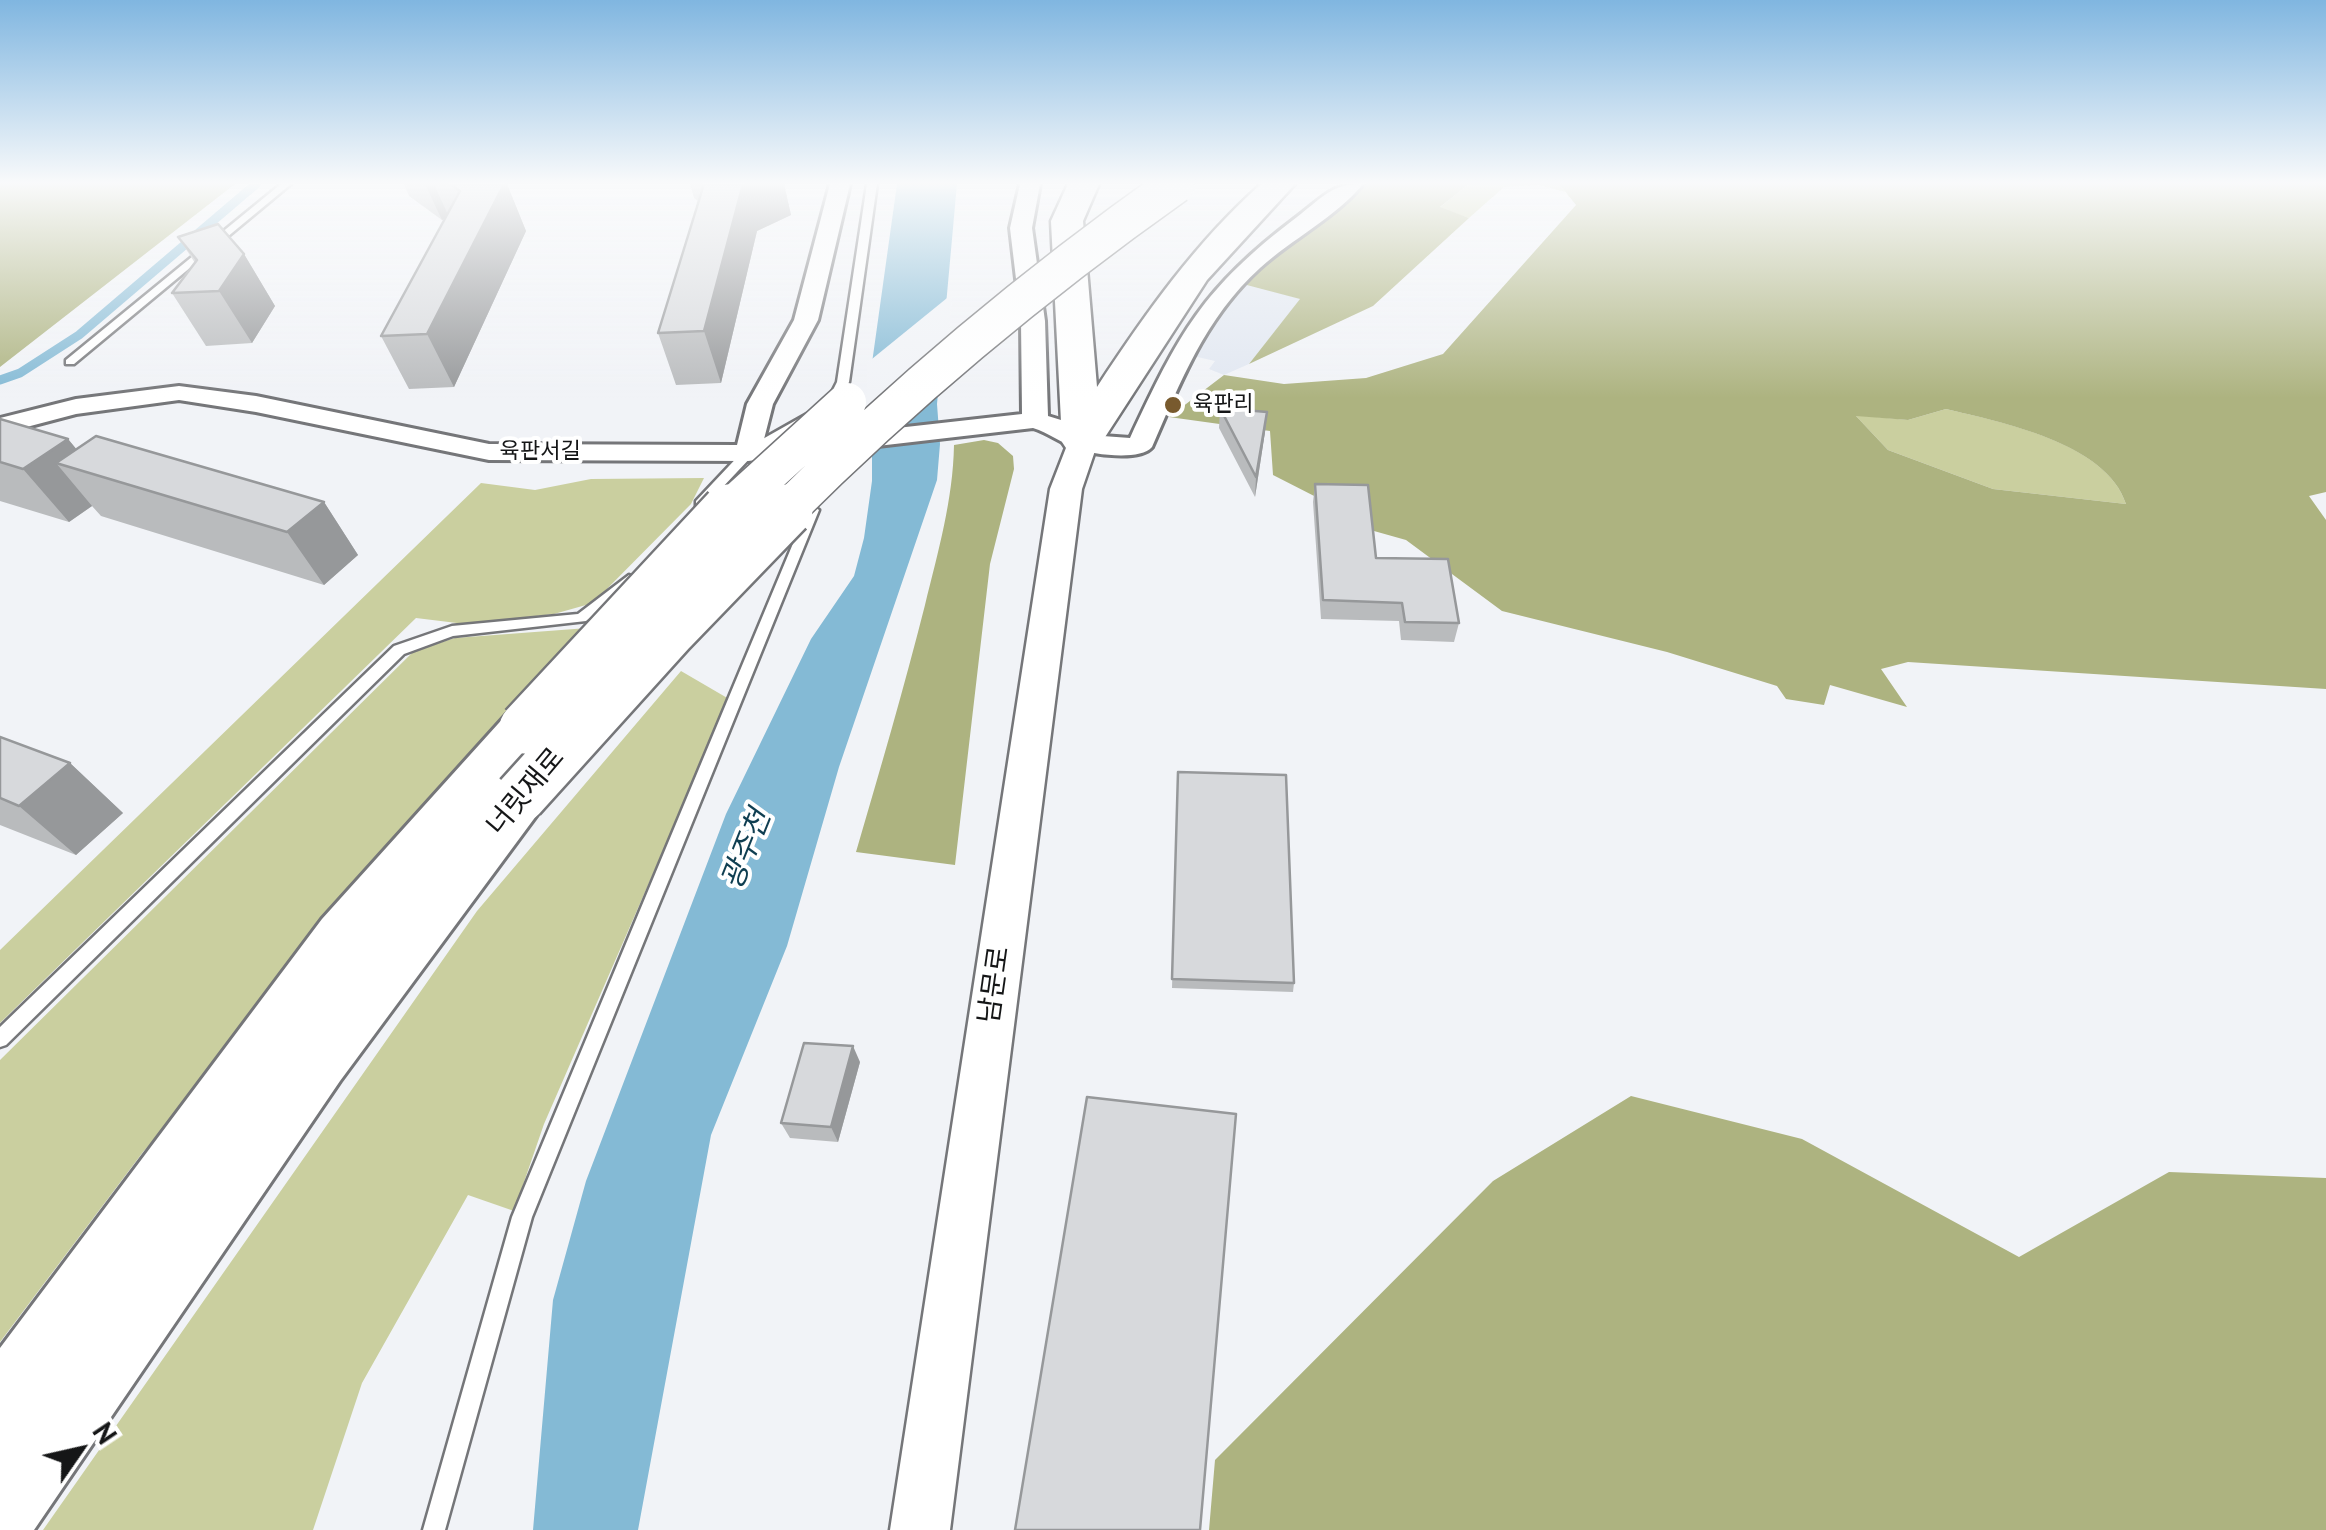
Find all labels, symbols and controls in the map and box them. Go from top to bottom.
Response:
place label: 육판리 [1193,392,1254,418]
marker: 육판리 [1162,394,1184,416]
street label: 육판서길 [500,439,580,465]
street label: 너릿재로 [480,742,572,842]
water label: 광주천 [715,805,779,895]
street label: 남문로 [973,944,1017,1026]
north arrow [30,1400,130,1500]
text: N [85,1415,126,1451]

